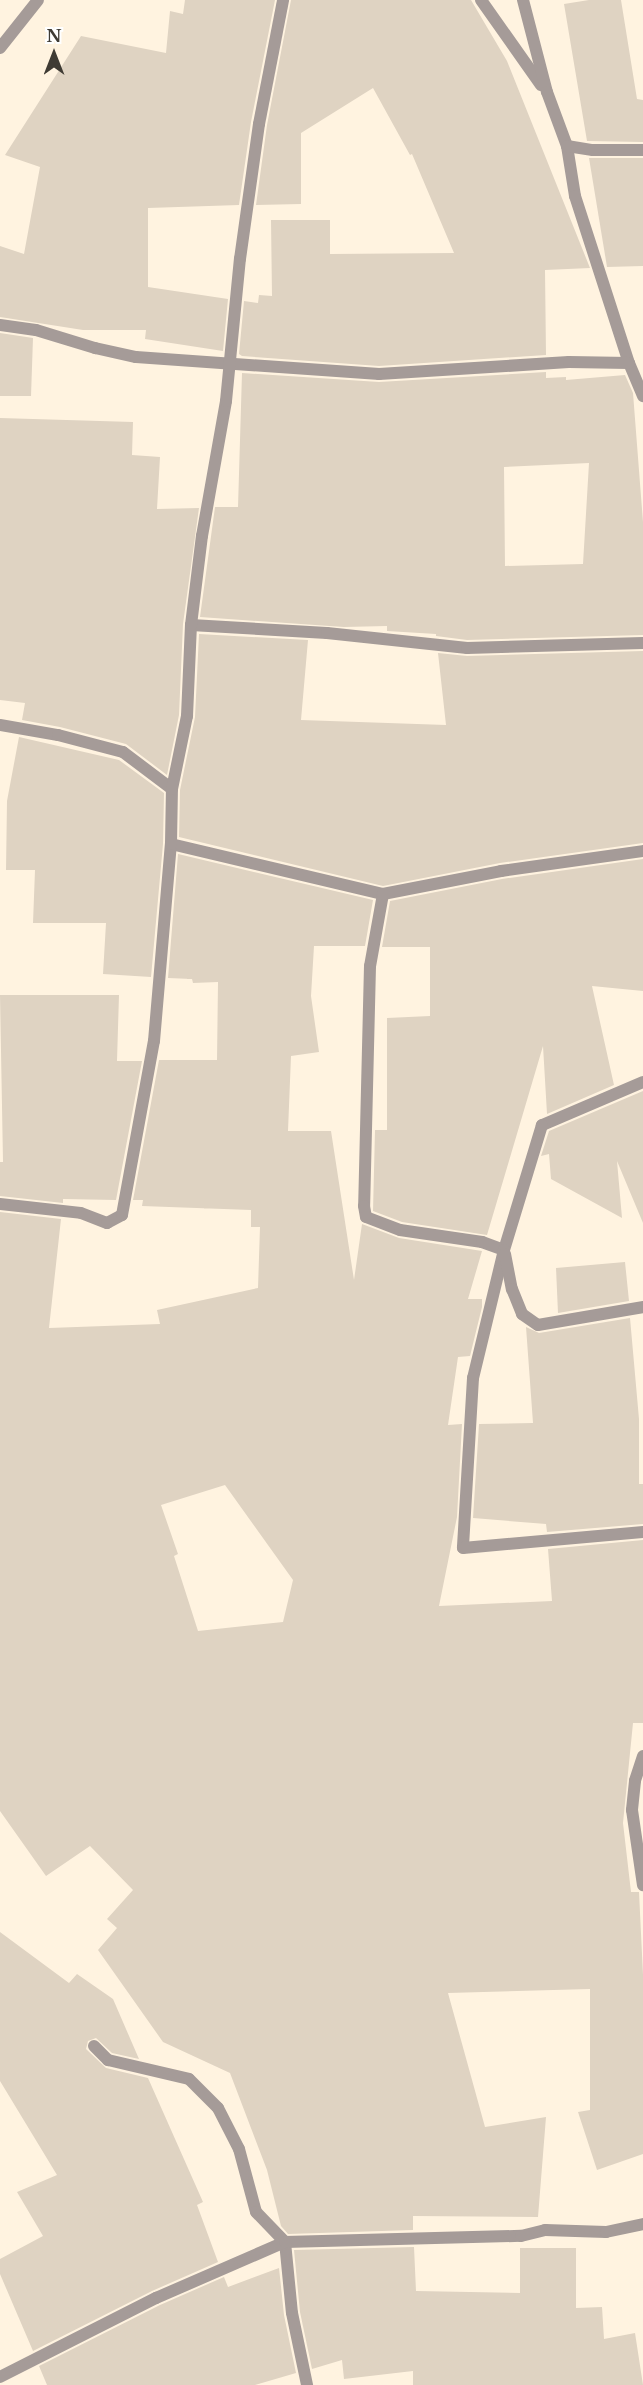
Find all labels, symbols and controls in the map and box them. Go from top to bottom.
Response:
north arrow [24,24,84,84]
text: N [46,26,62,46]

